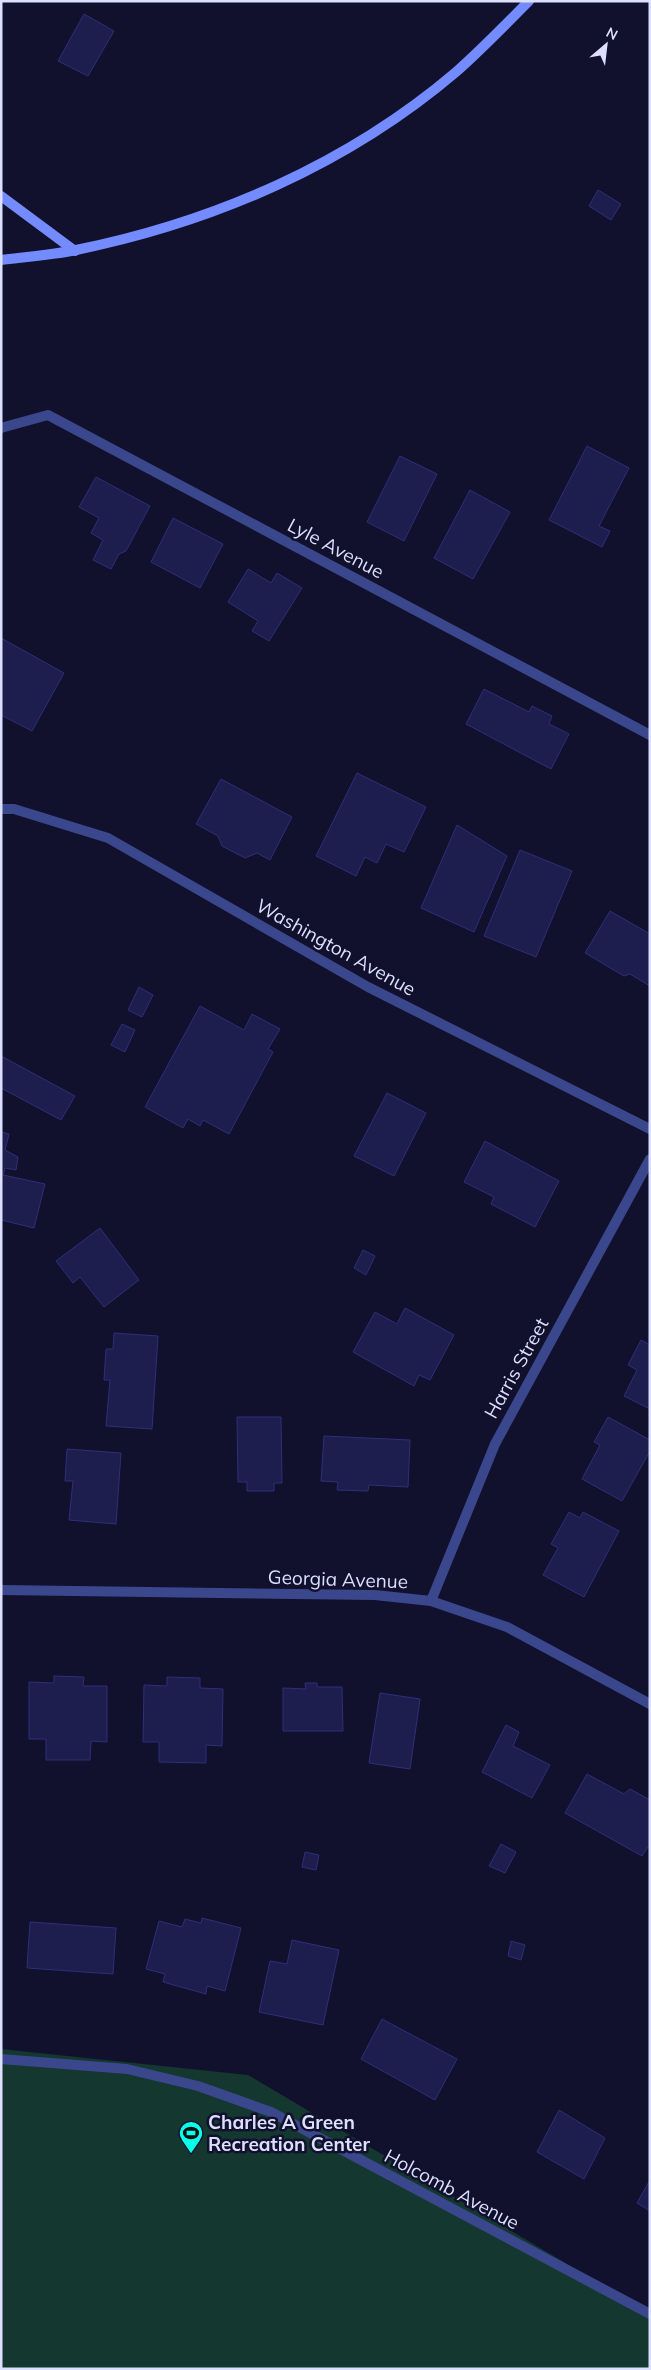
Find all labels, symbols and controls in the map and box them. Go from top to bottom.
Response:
north arrow [581,20,631,70]
text: N [603,23,621,44]
street label: Lyle Avenue [284,513,388,583]
street label: Washington Avenue [252,893,420,1001]
street label: Harris Street [479,1313,554,1422]
street label: Georgia Avenue [267,1565,409,1593]
place label: Charles A Green Recreation Center [208,2110,370,2156]
sports icon: Charles A Green Recreation Center [178,2120,204,2154]
street label: Holcomb Avenue [380,2143,524,2235]

